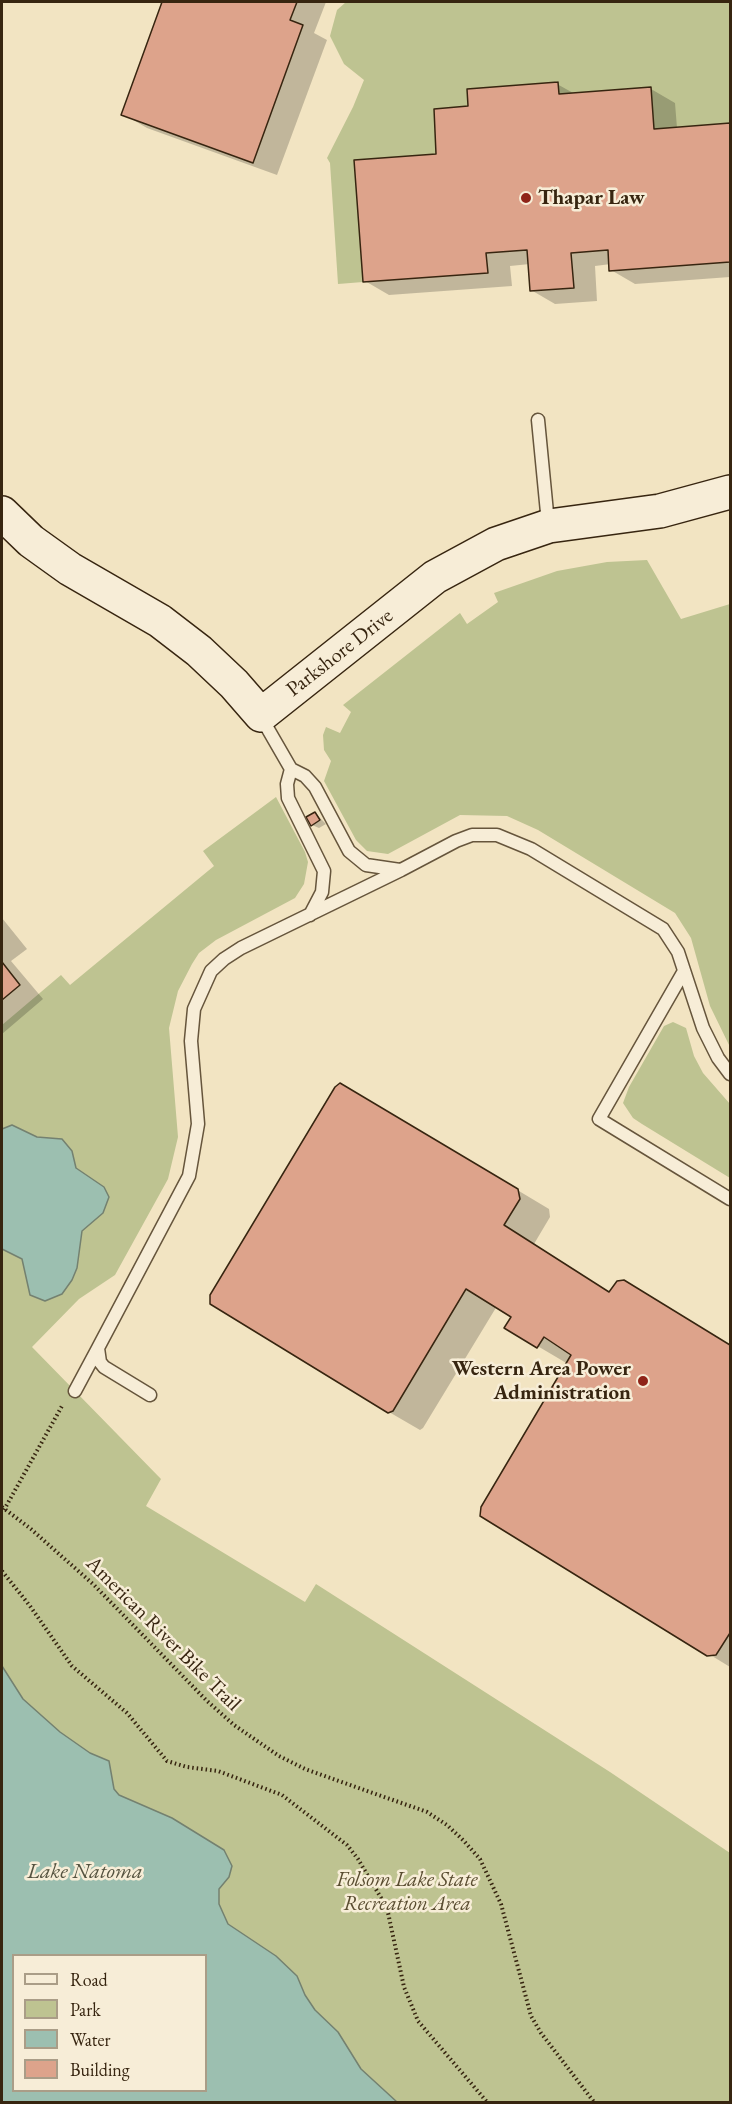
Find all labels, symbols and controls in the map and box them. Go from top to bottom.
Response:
place label: Thapar Law [538,185,645,211]
marker: Thapar Law [519,191,533,205]
street label: Parkshore Drive [282,604,398,702]
place label: Western Area Power Administration [452,1356,631,1406]
marker: Western Area Power Administration [636,1374,650,1388]
street label: American River Bike Trail [80,1551,246,1717]
water label: Lake Natoma [27,1859,143,1885]
park label: Folsom Lake State Recreation Area [336,1867,478,1917]
legend [12,1954,207,2092]
text: Road [70,1968,108,1991]
text: Park [70,1998,101,2021]
text: Water [70,2028,111,2051]
text: Building [70,2058,130,2081]

